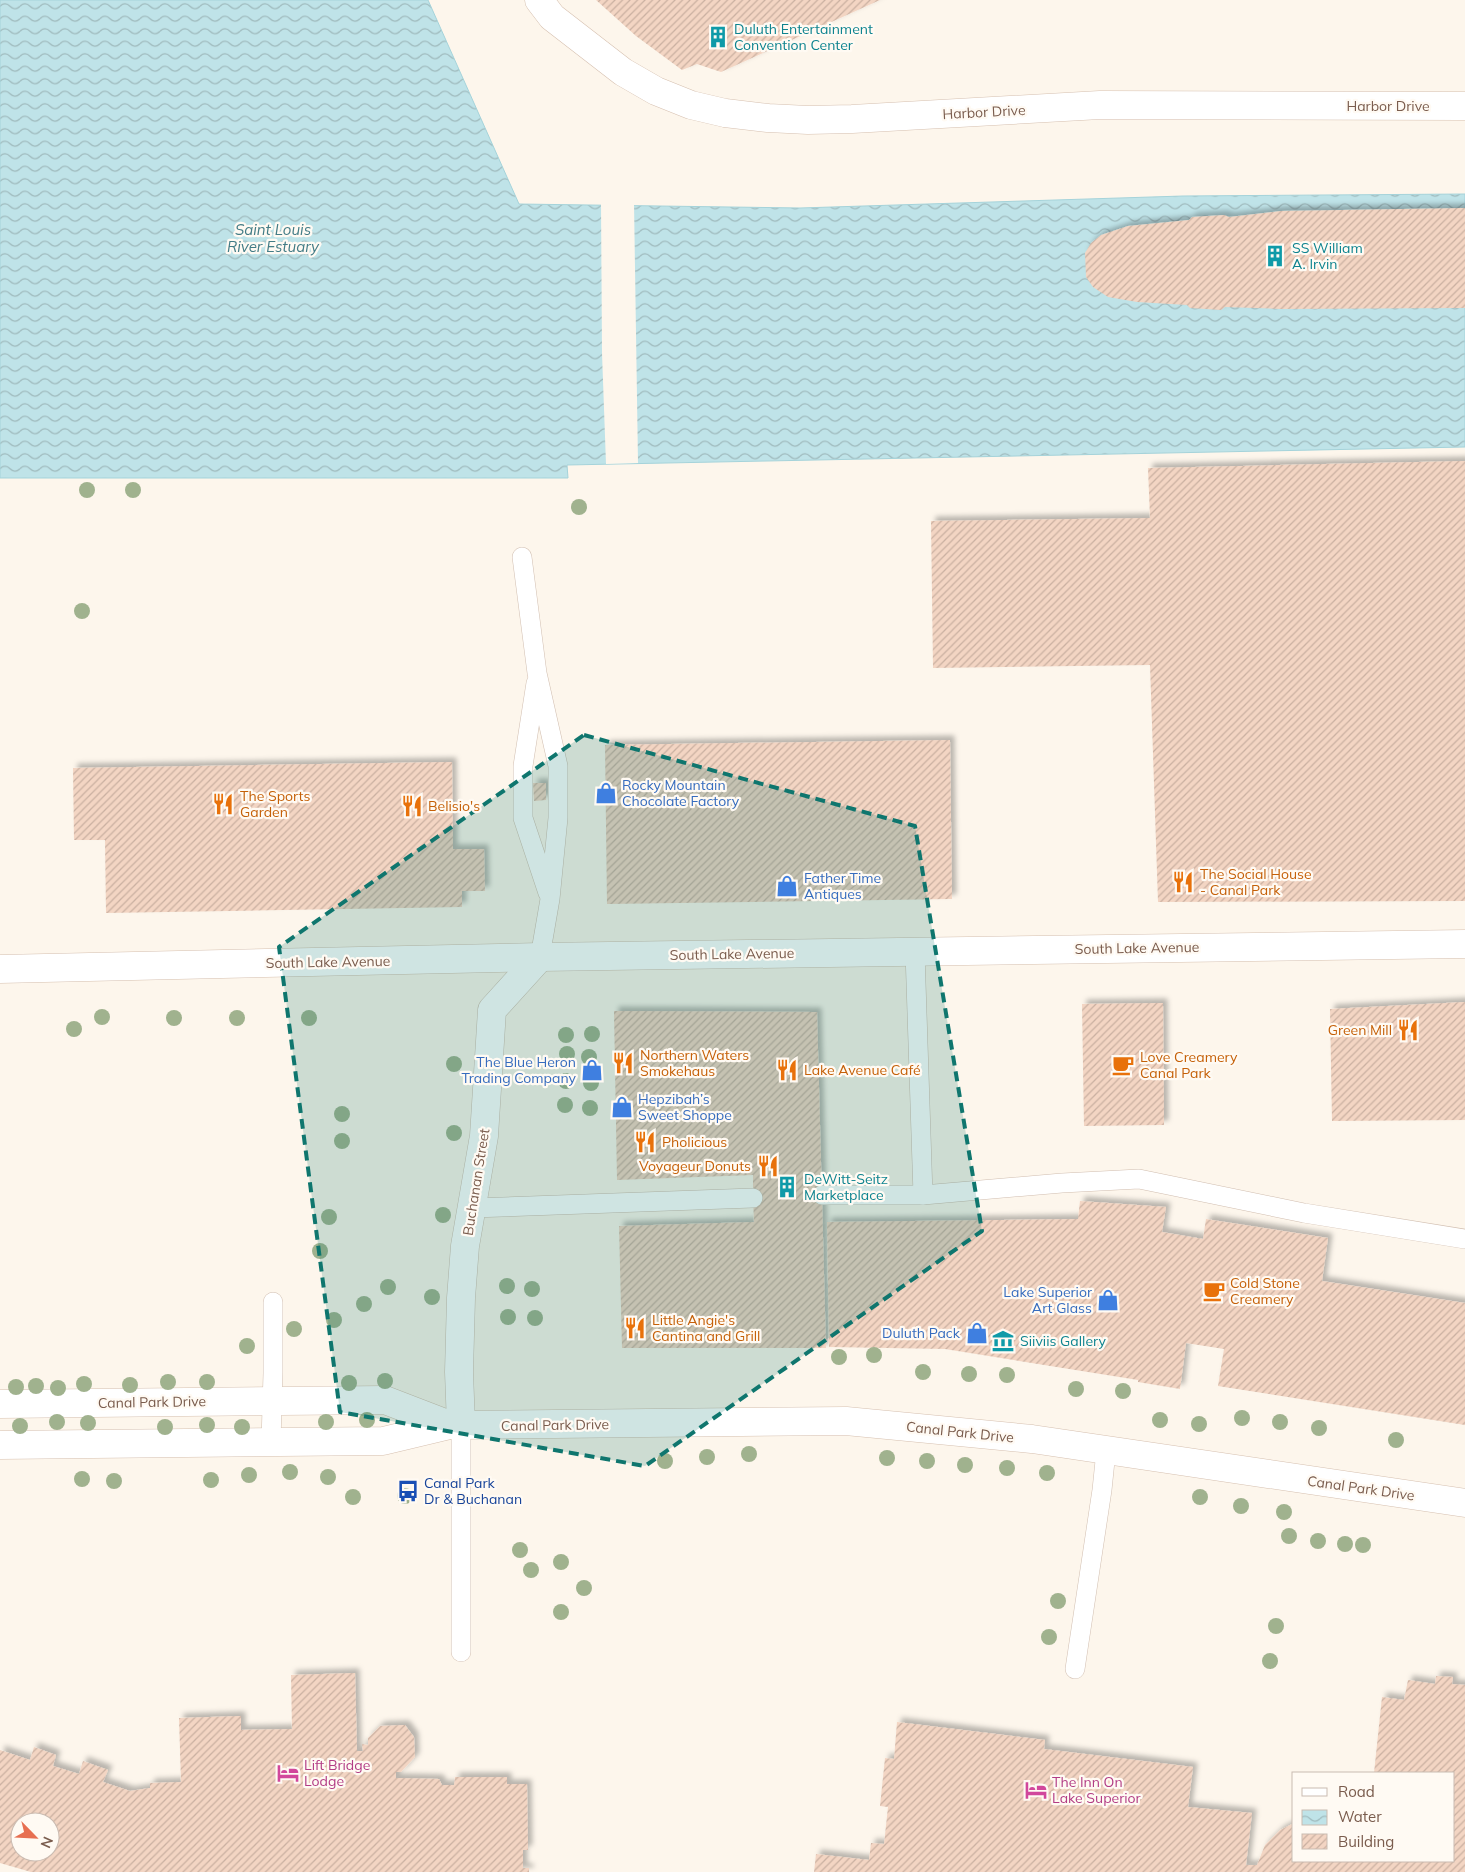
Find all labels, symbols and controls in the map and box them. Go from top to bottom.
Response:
place label: Duluth Entertainment Convention Center [734,20,873,54]
building icon: Duluth Entertainment Convention Center [705,24,731,50]
street label: Harbor Drive [1346,97,1430,115]
street label: Harbor Drive [942,101,1026,123]
water label: Saint Louis River Estuary [227,220,320,256]
place label: SS William A. Irvin [1292,239,1363,273]
building icon: SS William A. Irvin [1262,243,1288,269]
place label: Rocky Mountain Chocolate Factory [622,776,740,810]
shop icon: Rocky Mountain Chocolate Factory [593,780,619,806]
place label: The Sports Garden [240,787,310,821]
restaurant icon: The Sports Garden [210,791,236,817]
restaurant icon: Belisio's [399,793,425,819]
place label: Belisio's [428,797,480,815]
place label: The Social House - Canal Park [1200,865,1312,899]
place label: Father Time Antiques [804,869,881,903]
restaurant icon: The Social House - Canal Park [1170,869,1196,895]
shop icon: Father Time Antiques [774,873,800,899]
street label: South Lake Avenue [1075,938,1199,958]
street label: South Lake Avenue [670,944,794,964]
street label: South Lake Avenue [266,952,390,972]
restaurant icon: Green Mill [1395,1017,1421,1043]
place label: Green Mill [1328,1021,1392,1039]
place label: Northern Waters Smokehaus [640,1046,749,1080]
place label: Love Creamery Canal Park [1140,1048,1238,1082]
restaurant icon: Northern Waters Smokehaus [610,1050,636,1076]
cafe icon: Love Creamery Canal Park [1110,1052,1136,1078]
place label: The Blue Heron Trading Company [461,1053,577,1087]
shop icon: The Blue Heron Trading Company [579,1057,605,1083]
restaurant icon: Lake Avenue Café [774,1057,800,1083]
place label: Lake Avenue Café [804,1061,921,1079]
place label: Hepzibah’s Sweet Shoppe [638,1090,732,1124]
shop icon: Hepzibah’s Sweet Shoppe [609,1094,635,1120]
street label: Buchanan Street [459,1127,493,1237]
restaurant icon: Pholicious [632,1129,658,1155]
place label: Pholicious [662,1133,727,1151]
restaurant icon: Voyageur Donuts [755,1153,781,1179]
place label: Voyageur Donuts [639,1157,751,1175]
place label: DeWitt-Seitz Marketplace [804,1170,888,1204]
building icon: DeWitt-Seitz Marketplace [774,1174,800,1200]
place label: Cold Stone Creamery [1230,1274,1300,1308]
cafe icon: Cold Stone Creamery [1201,1278,1227,1304]
place label: Lake Superior Art Glass [1003,1283,1093,1317]
shop icon: Lake Superior Art Glass [1095,1287,1121,1313]
place label: Little Angie's Cantina and Grill [652,1311,760,1345]
restaurant icon: Little Angie's Cantina and Grill [622,1315,648,1341]
shop icon: Duluth Pack [964,1320,990,1346]
place label: Duluth Pack [882,1324,961,1342]
museum icon: Siiviis Gallery [990,1328,1016,1354]
place label: Siiviis Gallery [1020,1332,1106,1350]
street label: Canal Park Drive [98,1392,206,1412]
street label: Canal Park Drive [501,1415,609,1435]
street label: Canal Park Drive [905,1417,1015,1447]
street label: Canal Park Drive [1306,1472,1416,1504]
place label: Canal Park Dr & Buchanan [424,1474,522,1508]
bus stop icon: Canal Park Dr & Buchanan [395,1478,421,1504]
place label: Lift Bridge Lodge [304,1756,370,1790]
hotel icon: Lift Bridge Lodge [275,1760,301,1786]
legend [1292,1772,1455,1862]
place label: The Inn On Lake Superior [1052,1773,1142,1807]
hotel icon: The Inn On Lake Superior [1023,1777,1049,1803]
text: Road [1338,1782,1375,1801]
text: Water [1338,1807,1382,1826]
north arrow [10,1812,60,1862]
text: Building [1338,1832,1394,1851]
text: N [37,1834,57,1851]

